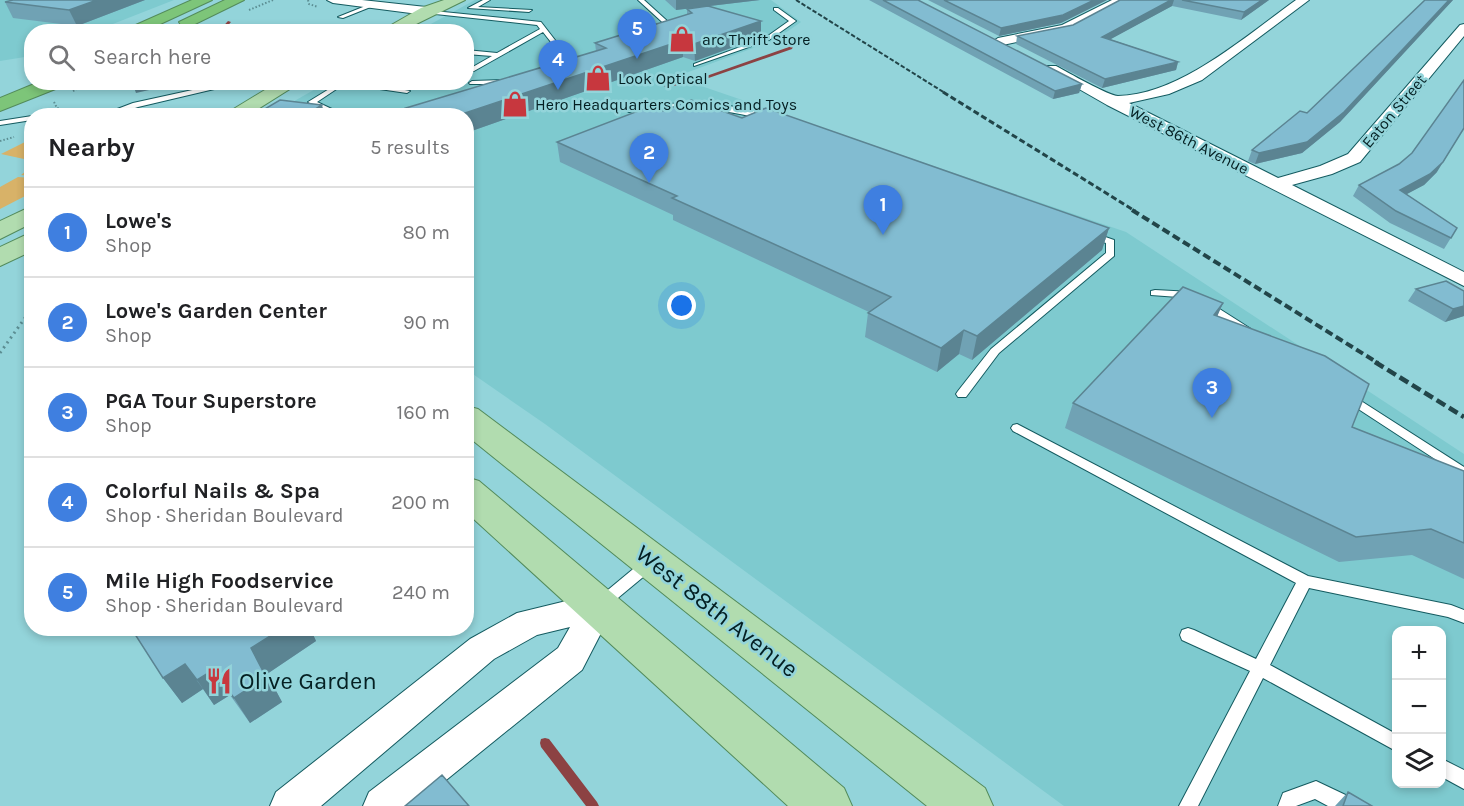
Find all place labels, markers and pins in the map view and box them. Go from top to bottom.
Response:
pin: 5 [618,10,656,59]
shop icon: arc Thrift Store [667,24,697,54]
place label: arc Thrift Store [702,30,811,49]
pin: 4 [538,40,578,90]
shop icon: Look Optical [583,63,613,93]
place label: Look Optical [618,69,708,88]
shop icon: Hero Headquarters Comics and Toys [500,89,530,119]
place label: Hero Headquarters Comics and Toys [535,95,797,114]
pin: 2 [630,134,668,183]
pin: 1 [864,186,902,235]
pin: 3 [1192,368,1232,418]
restaurant icon: Olive Garden [204,666,234,696]
place label: Olive Garden [239,667,377,695]

